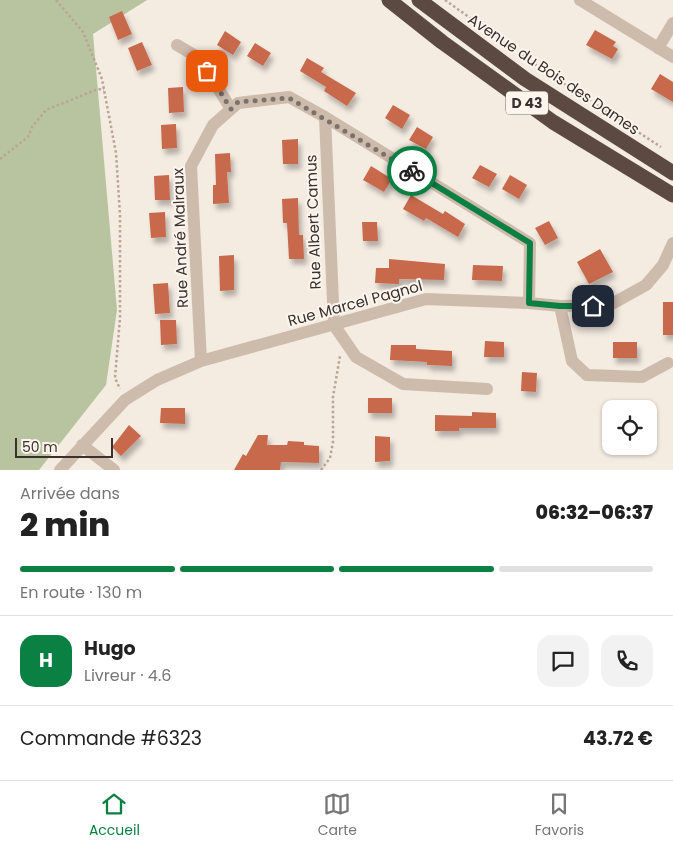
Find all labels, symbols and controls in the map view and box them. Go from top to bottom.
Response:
street label: Avenue du Bois des Dames [464,9,644,140]
pin [186,50,228,92]
icon: bag [193,57,221,85]
road number: D 43 [506,92,548,115]
courier [387,146,437,196]
street label: Rue Albert Camus [300,154,326,290]
icon: bike [398,157,426,185]
street label: Rue André Malraux [167,168,193,308]
street label: Rue Marcel Pagnol [285,275,425,331]
pin [572,285,614,327]
icon: home [579,292,607,320]
map controls [602,400,657,455]
button: locate [602,400,657,455]
scale bar [15,435,112,458]
text: 50 m [22,437,58,457]
text: Arrivée dans [20,482,120,505]
text: 06:32–06:37 [535,499,653,526]
text: 2 min [20,502,110,547]
text: En route · 130 m [20,581,142,604]
text: Hugo [84,635,136,662]
button: chat [537,635,589,687]
button: phone [601,635,653,687]
text: H [39,647,53,674]
text: Livreur · 4.6 [84,664,171,687]
text: Commande #6323 [20,725,202,752]
text: 43.72 € [583,725,653,752]
tab: Accueil [89,790,140,841]
tab: Carte [318,790,357,841]
tab: Favoris [535,790,584,841]

